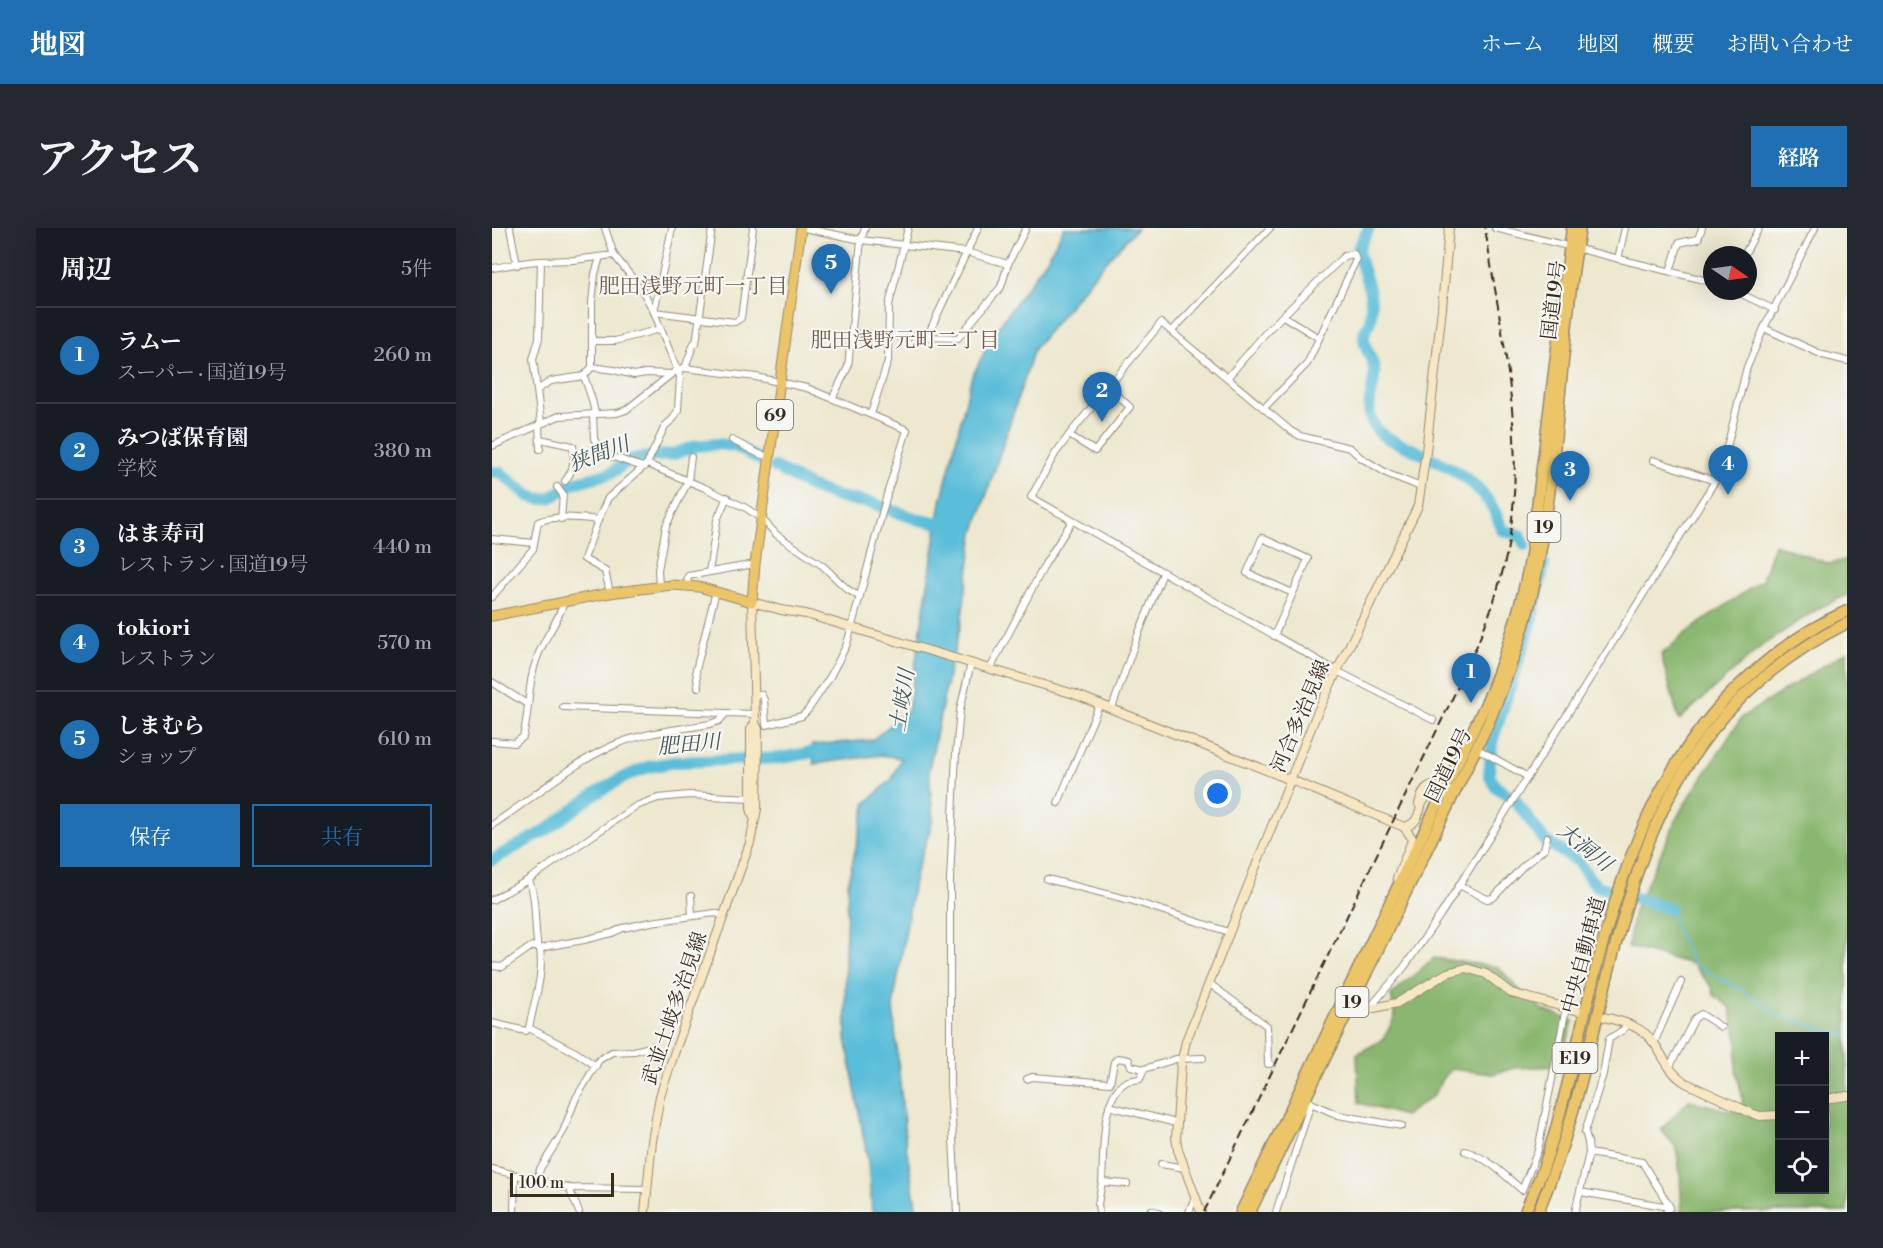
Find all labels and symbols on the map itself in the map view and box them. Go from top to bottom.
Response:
pin: 5 [812,244,850,294]
north arrow [1703,246,1757,300]
street label: 国道19号 [1537,259,1572,341]
district label: 肥田浅野元町一丁目 [599,274,788,300]
district label: 肥田浅野元町二丁目 [811,328,1000,354]
pin: 2 [1082,372,1122,422]
road number: 69 [757,400,793,430]
water label: 狭間川 [565,431,635,478]
pin: 4 [1708,446,1748,495]
pin: 3 [1550,452,1590,501]
road number: 19 [1528,512,1560,542]
pin: 1 [1452,654,1490,703]
street label: 河合多治見線 [1266,656,1336,777]
water label: 土岐川 [885,665,921,733]
street label: 国道19号 [1421,724,1478,807]
water label: 肥田川 [657,729,724,761]
your location [1203,779,1232,808]
water label: 大洞川 [1552,818,1619,879]
street label: 中央自動車道 [1557,894,1612,1017]
street label: 武並土岐多治見線 [638,929,713,1088]
road number: 19 [1336,987,1368,1017]
road number: E19 [1552,1043,1598,1073]
scale bar [510,1170,614,1198]

